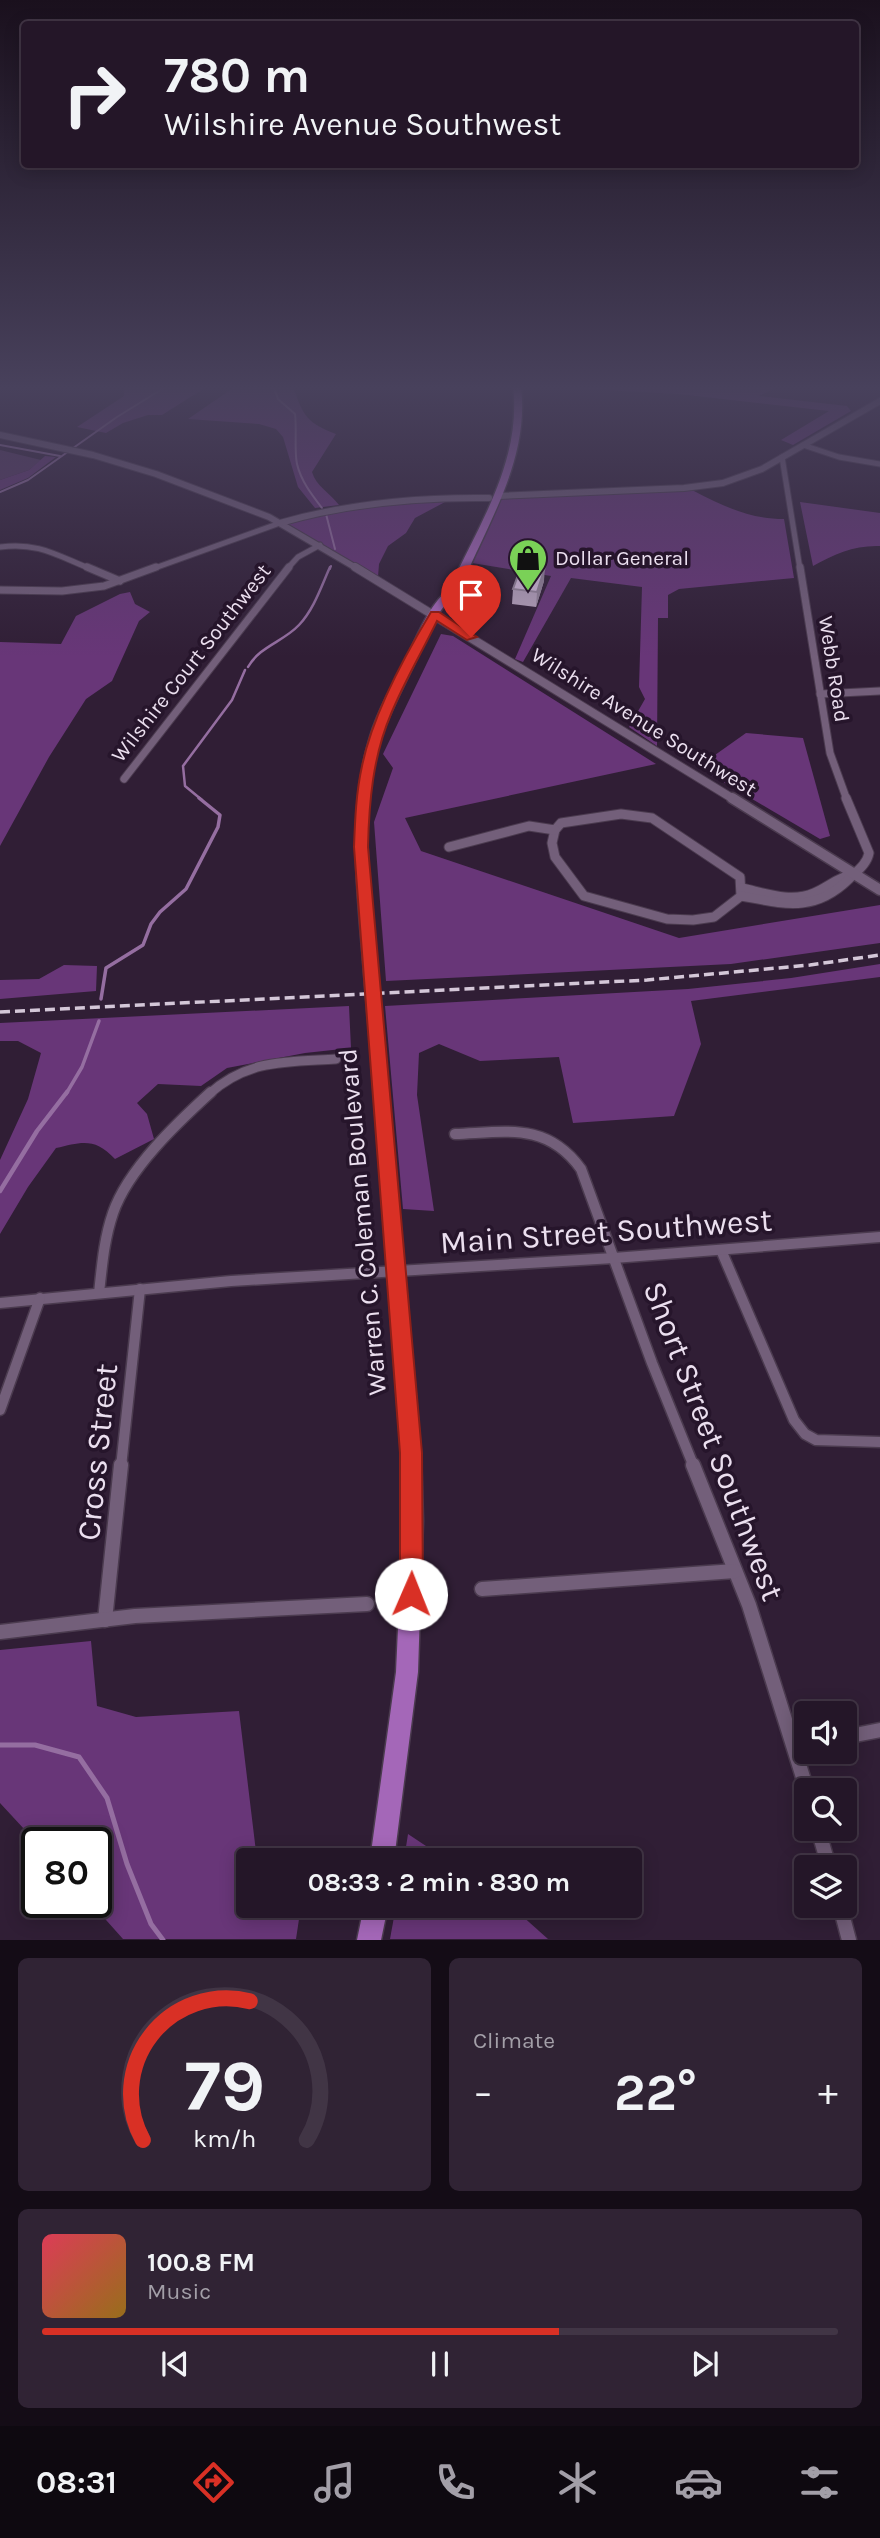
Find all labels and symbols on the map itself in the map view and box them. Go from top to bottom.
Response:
shop icon: Dollar General [507,537,549,592]
place label: Dollar General [555,546,689,570]
street label: Wilshire Court Southwest [106,559,276,767]
pin [441,565,501,637]
street label: Webb Road [814,614,854,724]
street label: Wilshire Avenue Southwest [527,643,761,801]
street label: Warren C. Coleman Boulevard [332,1047,393,1396]
street label: Main Street Southwest [439,1201,773,1262]
street label: Short Street Southwest [636,1276,792,1606]
street label: Cross Street [70,1362,125,1542]
position arrow [374,1557,448,1631]
speed limit sign: 80 [21,1827,112,1918]

